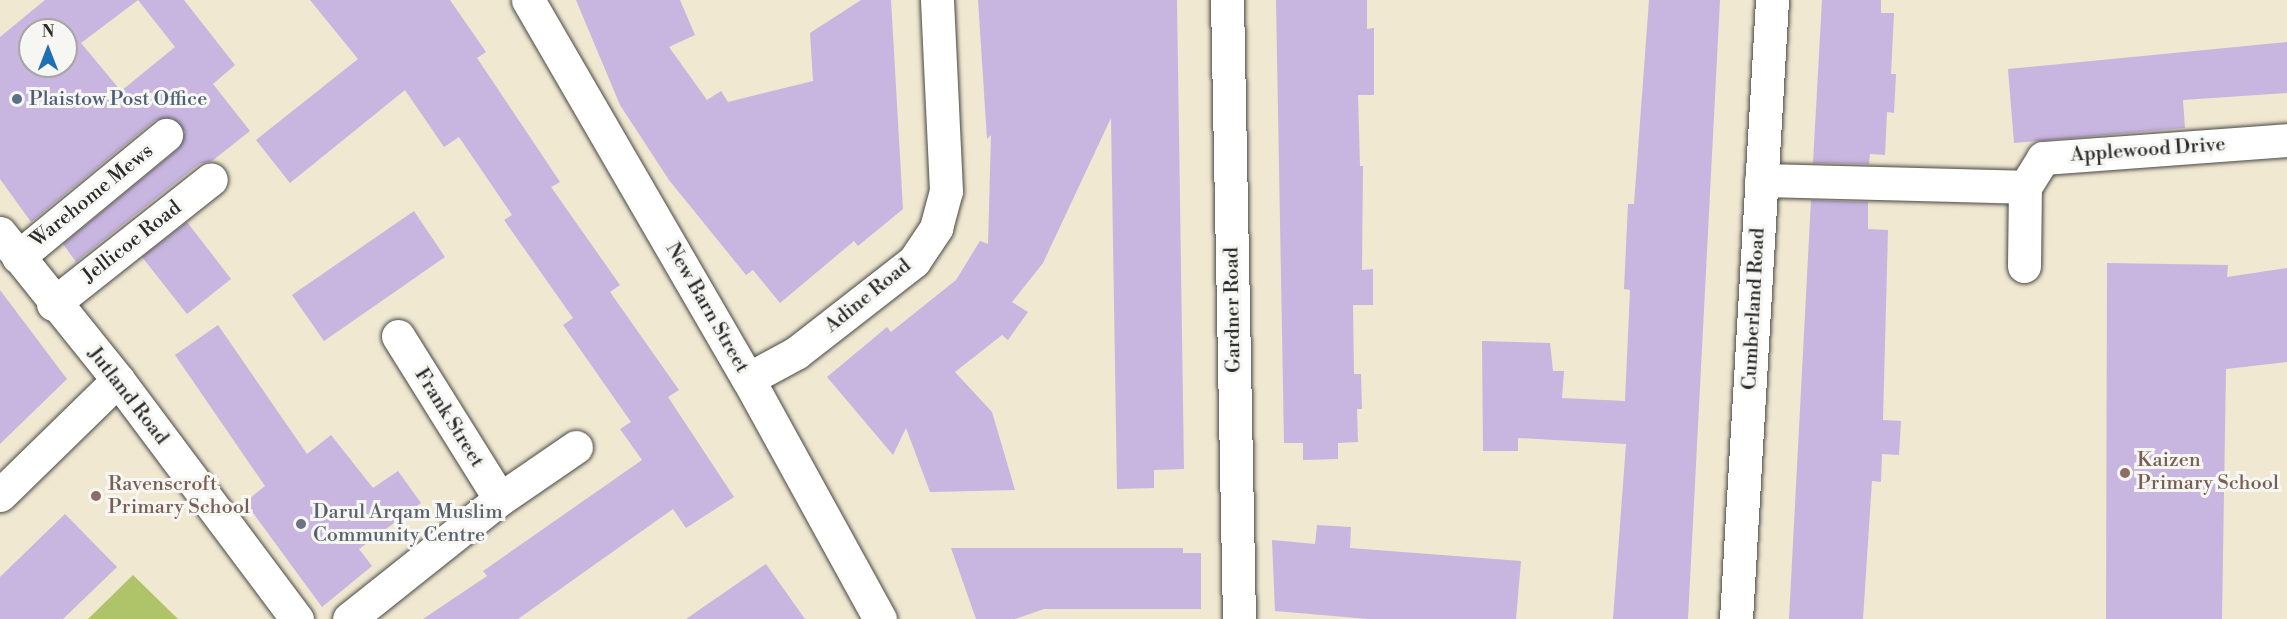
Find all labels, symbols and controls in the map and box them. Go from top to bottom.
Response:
north arrow [18,18,78,78]
text: N [42,22,54,42]
place label: Plaistow Post Office [29,87,207,111]
marker: Plaistow Post Office [10,92,24,106]
street label: Applewood Drive [2070,133,2226,167]
street label: Warehome Mews [26,139,158,253]
street label: Jellicoe Road [78,196,186,288]
street label: Cumberland Road [1738,227,1770,391]
street label: New Barn Street [660,239,754,377]
street label: Gardner Road [1220,247,1246,373]
street label: Adine Road [820,254,916,338]
street label: Jutland Road [82,342,174,450]
street label: Frank Street [409,364,489,472]
place label: Kaizen Primary School [2137,449,2279,496]
marker: Kaizen Primary School [2118,466,2132,480]
place label: Ravenscroft Primary School [108,472,250,519]
marker: Ravenscroft Primary School [89,489,103,503]
place label: Darul Arqam Muslim Community Centre [313,500,503,547]
marker: Darul Arqam Muslim Community Centre [294,517,308,531]

